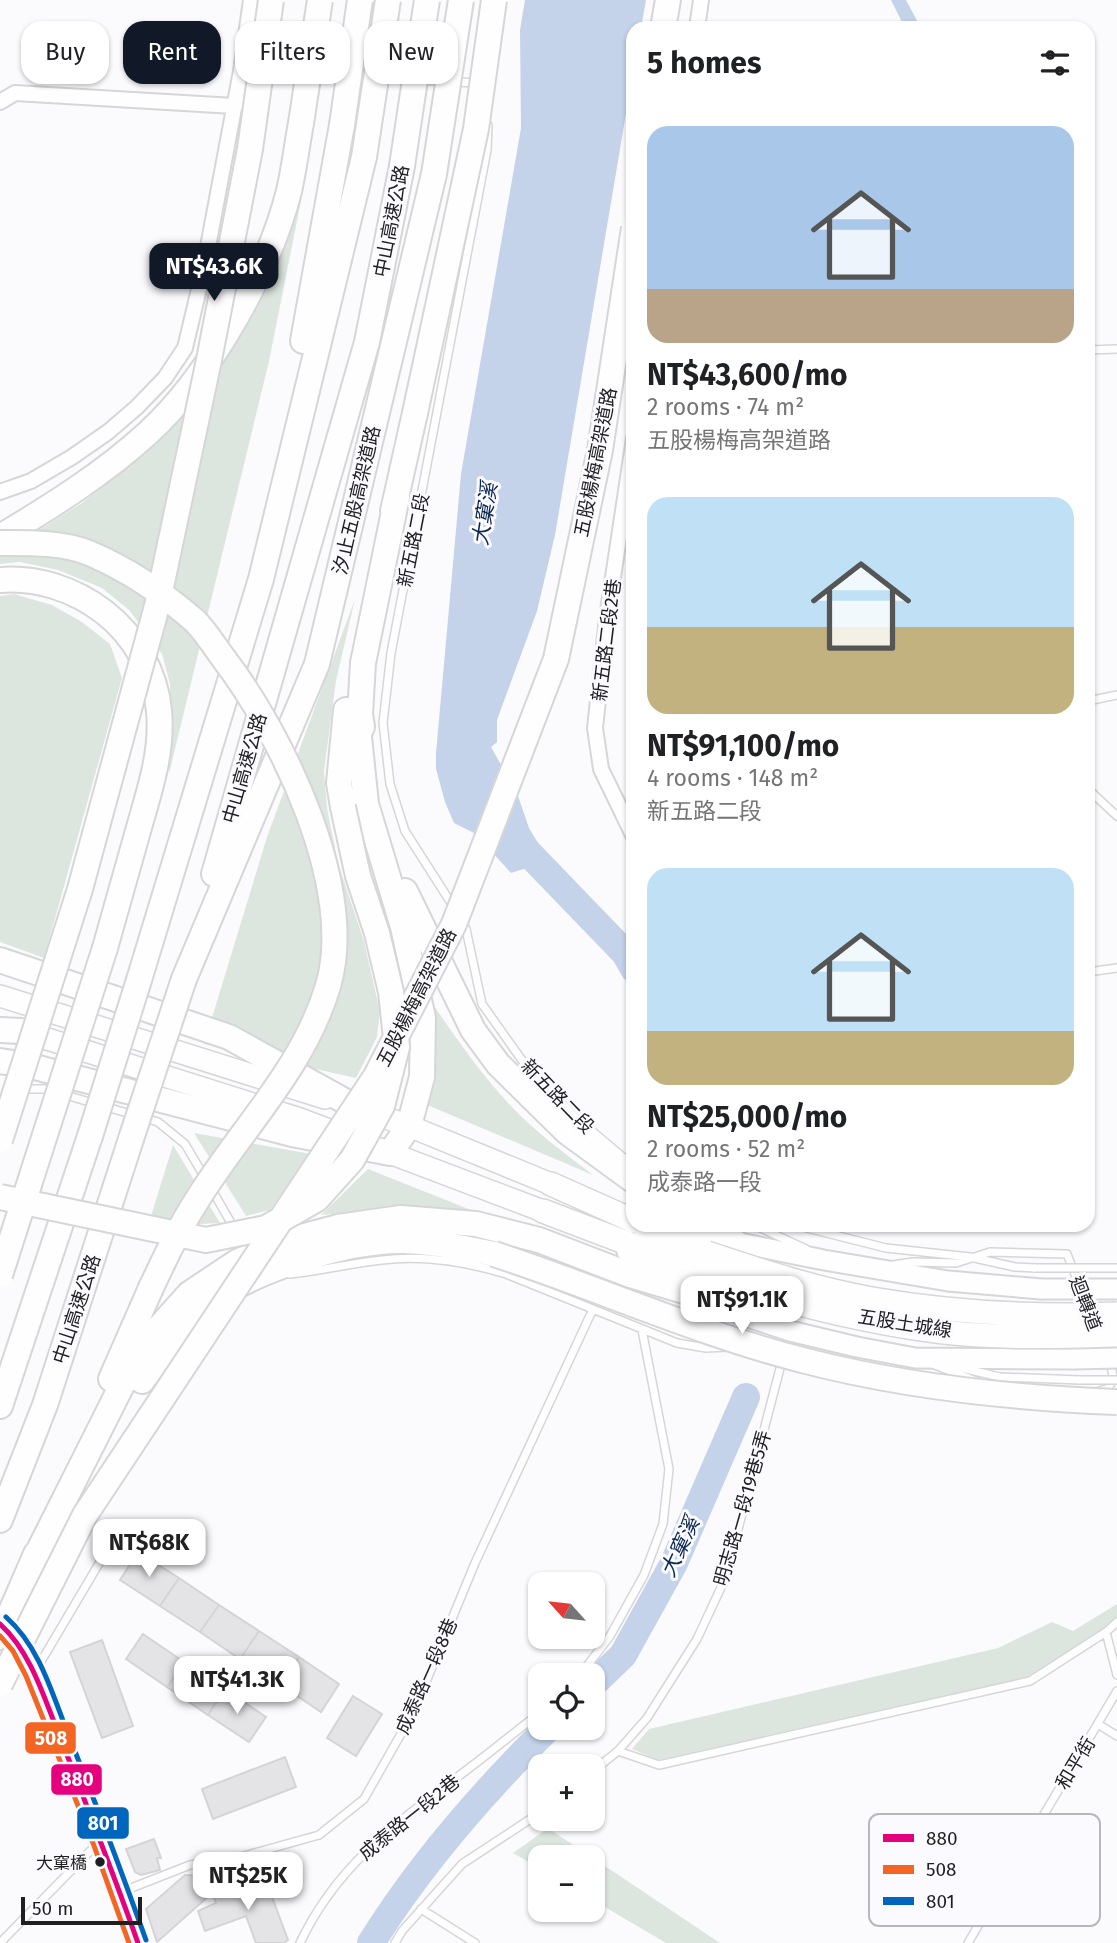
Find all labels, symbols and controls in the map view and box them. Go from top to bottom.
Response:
chip: Buy [21,21,109,84]
chip: Rent [123,21,221,84]
chip: Filters [235,21,350,84]
chip: New [364,21,458,84]
icon: filters [1036,44,1074,82]
text: 5 homes [647,45,761,81]
street label: 中山高速公路 [369,163,414,279]
icon: home [798,172,924,298]
pin: NT$43.6K [142,244,286,303]
text: NT$43.6K [165,252,263,280]
text: NT$43,600/mo [647,357,848,393]
street label: 五股楊梅高架道路 [570,385,621,539]
text: 2 rooms · 74 m² [647,393,804,421]
street label: 汐止五股高架道路 [328,423,385,577]
text: 五股楊梅高架道路 [647,426,831,454]
water label: 大窠溪 [467,478,503,547]
street label: 新五路二段 [393,491,434,589]
icon: home [798,543,924,669]
street label: 新五路二段2巷 [588,577,625,703]
street label: 中山高速公路 [218,710,271,826]
text: NT$91,100/mo [647,728,839,764]
text: 4 rooms · 148 m² [647,764,818,792]
text: 新五路二段 [647,797,762,825]
icon: home [798,914,924,1040]
street label: 五股楊梅高架道路 [372,924,461,1070]
street label: 新五路二段 [516,1054,599,1139]
text: NT$25,000/mo [647,1099,847,1135]
text: 2 rooms · 52 m² [647,1135,805,1163]
text: 成泰路一段 [647,1168,762,1196]
street label: 中山高速公路 [48,1251,105,1367]
street label: 迴轉道 [1065,1272,1106,1334]
pin: NT$91.1K [670,1276,814,1336]
text: NT$91.1K [696,1285,788,1313]
street label: 五股土城線 [856,1305,954,1342]
street label: 明志路一段19巷5弄 [709,1428,776,1589]
water label: 大窠溪 [655,1510,706,1581]
pin: NT$68K [92,1520,206,1579]
text: NT$68K [109,1528,189,1556]
north arrow [528,1572,606,1648]
map controls [528,1572,605,1922]
street label: 成泰路一段8巷 [391,1615,462,1738]
pin: NT$41.3K [165,1656,309,1716]
button: locate [528,1663,605,1740]
text: NT$41.3K [190,1665,284,1693]
line badge: 508 [24,1721,77,1755]
text: 508 [35,1727,67,1750]
street label: 和平街 [1051,1733,1100,1794]
button: + [528,1754,605,1831]
line badge: 880 [50,1763,103,1796]
text: 880 [60,1768,94,1791]
street label: 成泰路一段2巷 [354,1770,465,1865]
line badge: 801 [76,1806,130,1840]
text: 801 [88,1812,118,1835]
legend [869,1814,1100,1926]
text: 880 [926,1827,958,1850]
button: − [528,1845,605,1922]
place label: 大窠橋 [36,1853,87,1874]
pin: NT$25K [191,1853,305,1912]
marker: 大窠橋 [93,1855,107,1869]
text: 508 [926,1858,957,1881]
text: NT$25K [209,1861,287,1889]
text: 801 [926,1890,955,1913]
scale bar [21,1894,142,1926]
text: 50 m [32,1897,73,1920]

